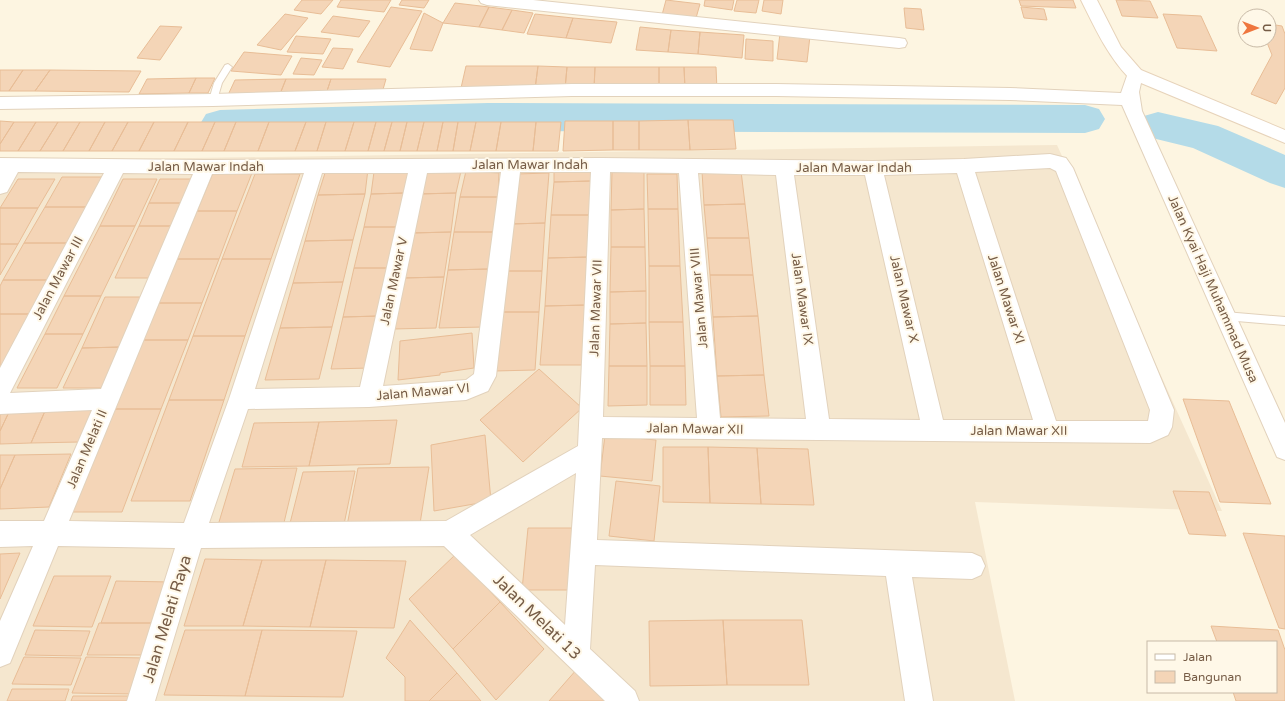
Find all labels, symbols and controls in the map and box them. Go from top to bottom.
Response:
north arrow [1237,8,1277,48]
text: U [1260,24,1273,32]
street label: Jalan Mawar Indah [472,157,588,173]
street label: Jalan Mawar Indah [148,159,264,175]
street label: Jalan Mawar Indah [796,160,912,176]
street label: Jalan Kyai Haji Muhammad Musa [1164,193,1262,385]
street label: Jalan Mawar III [29,234,87,322]
street label: Jalan Mawar V [377,235,411,327]
street label: Jalan Mawar VIII [687,247,711,349]
street label: Jalan Mawar IX [788,252,816,347]
street label: Jalan Mawar XI [984,252,1028,346]
street label: Jalan Mawar X [886,254,922,345]
street label: Jalan Mawar VII [586,259,606,357]
street label: Jalan Mawar VI [376,380,470,404]
street label: Jalan Melati II [63,407,111,491]
street label: Jalan Mawar XII [646,420,744,438]
street label: Jalan Mawar XII [971,423,1067,439]
street label: Jalan Melati Raya [138,553,196,685]
street label: Jalan Melati 13 [489,570,585,664]
legend [1147,641,1277,693]
text: Jalan [1183,650,1212,664]
text: Bangunan [1183,670,1242,684]

